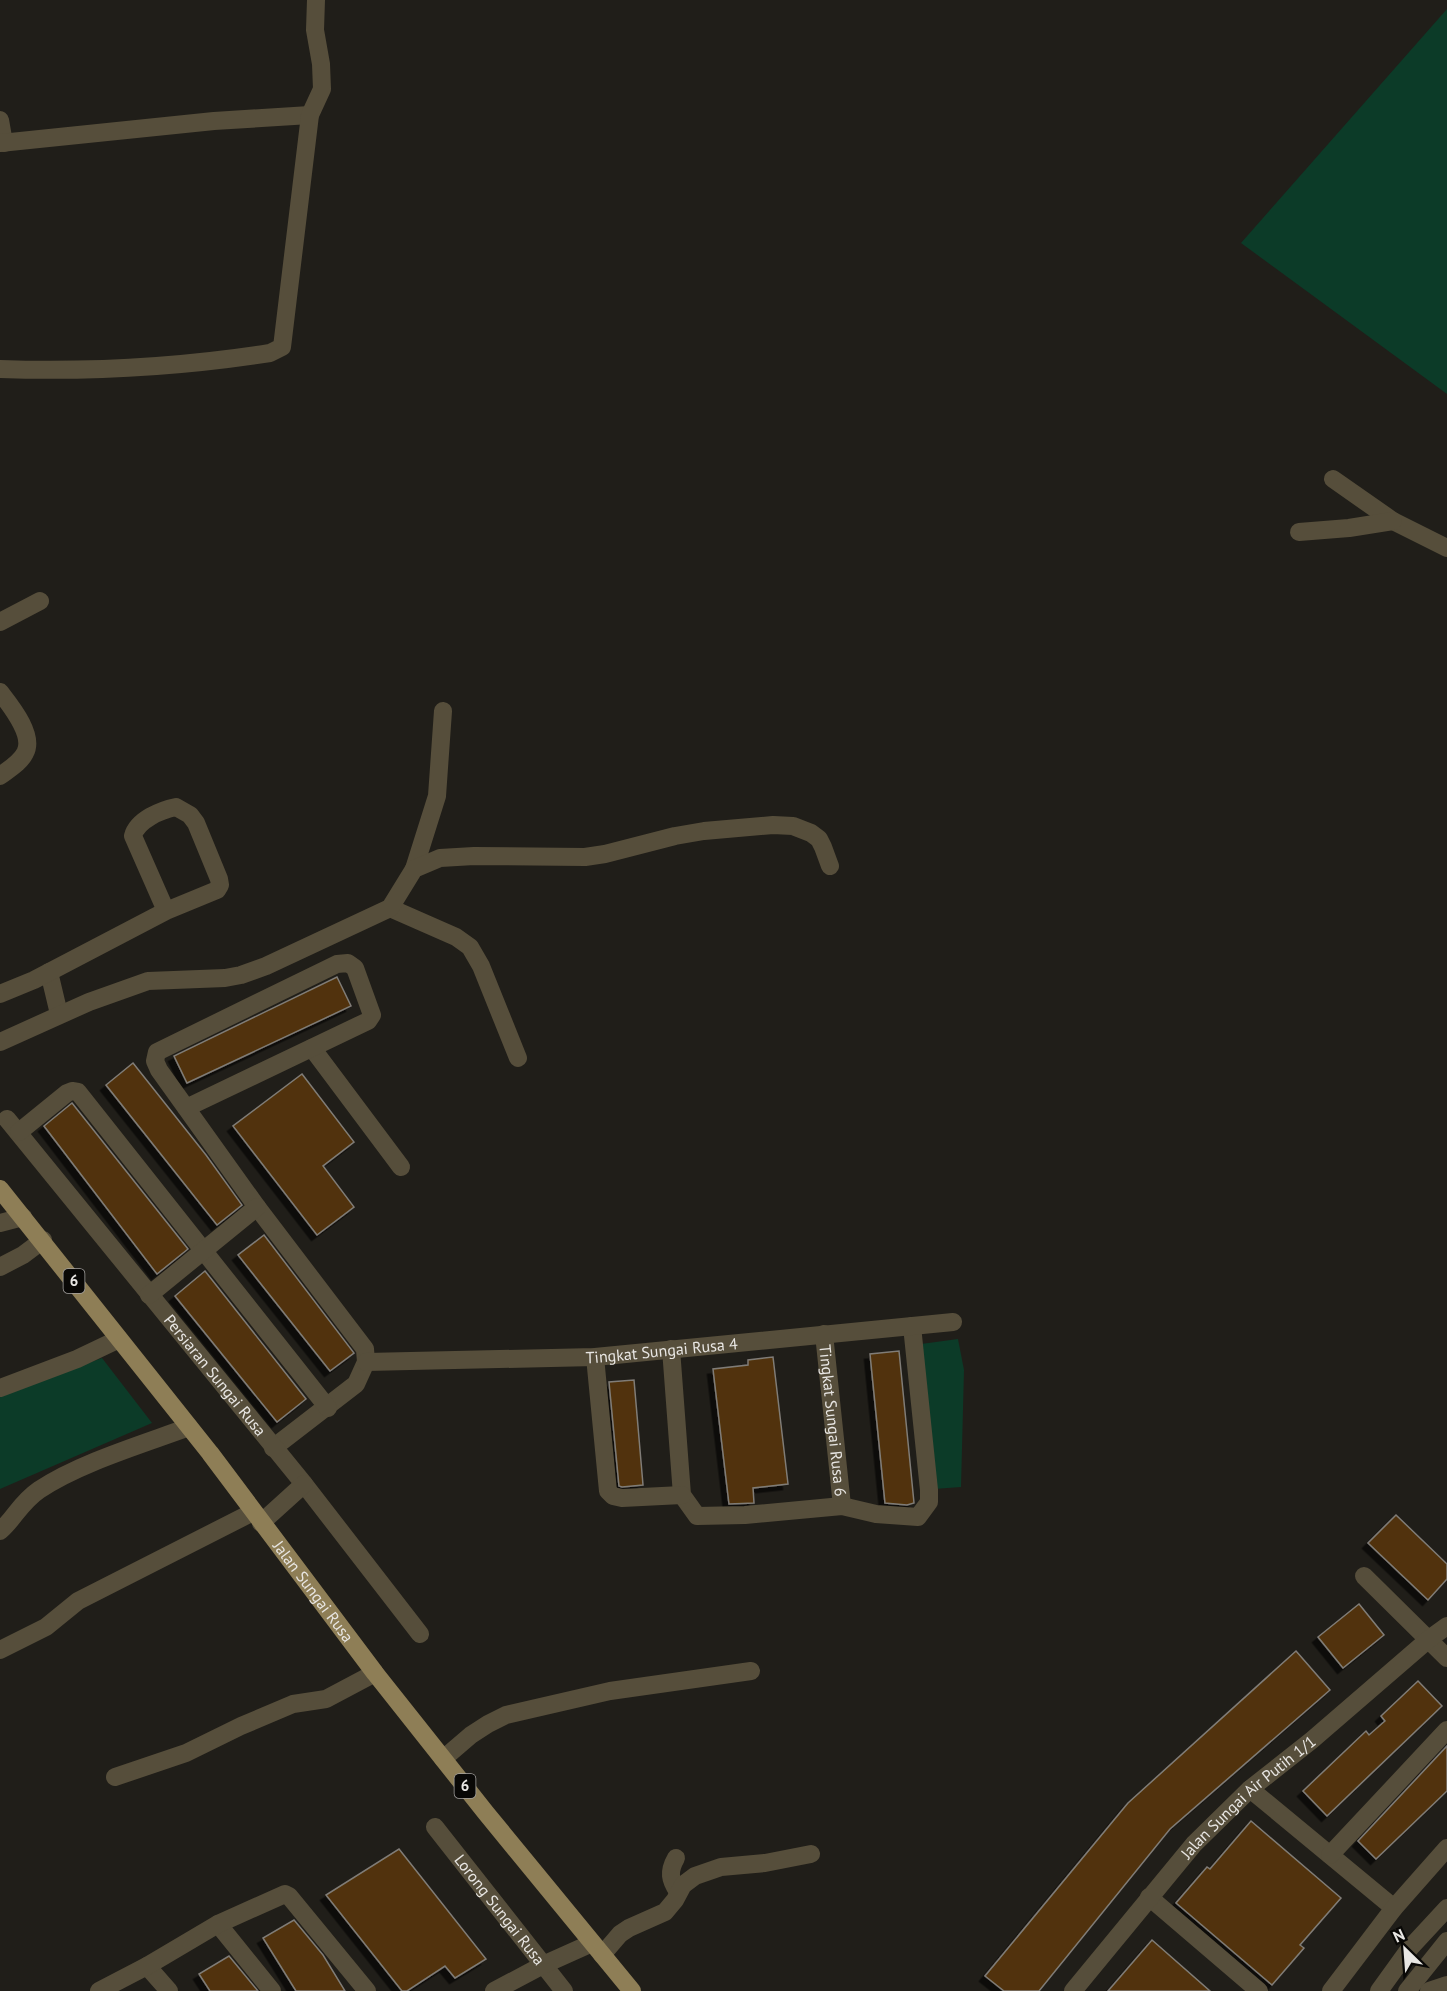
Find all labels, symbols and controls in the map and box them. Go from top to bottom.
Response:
road number: 6 [64,1269,84,1293]
street label: Persiaran Sungai Rusa [160,1310,271,1440]
street label: Tingkat Sungai Rusa 4 [585,1333,739,1367]
street label: Tingkat Sungai Rusa 6 [815,1344,851,1497]
street label: Jalan Sungai Rusa [268,1536,358,1646]
street label: Jalan Sungai Air Putih 1/1 [1176,1731,1319,1863]
road number: 6 [454,1774,476,1798]
street label: Lorong Sungai Rusa [450,1850,550,1969]
north arrow [1375,1919,1435,1979]
text: N [1390,1924,1408,1947]

